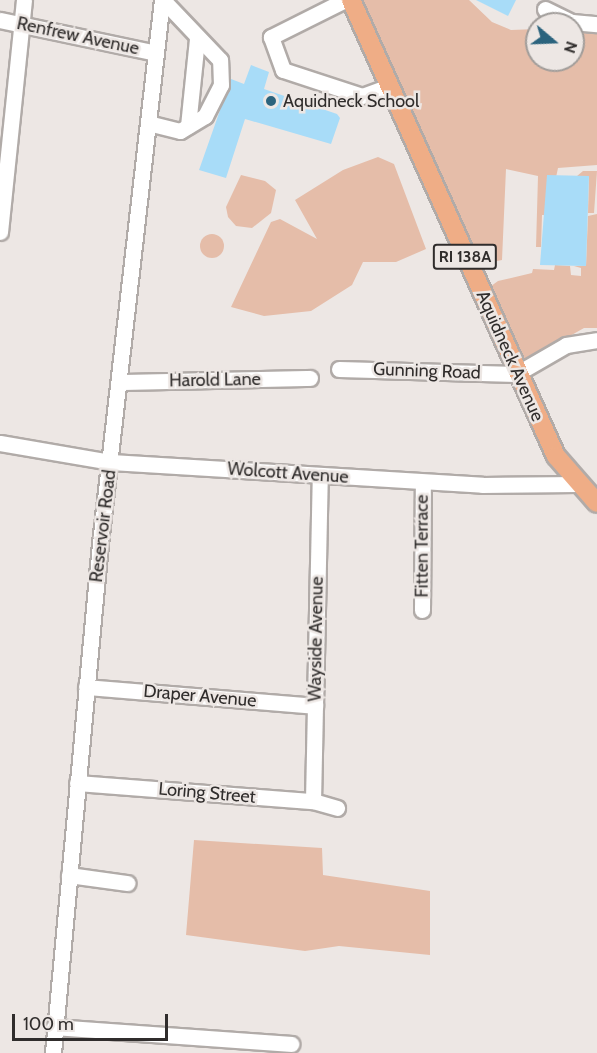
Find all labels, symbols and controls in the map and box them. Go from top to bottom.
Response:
street label: Renfrew Avenue [15,12,141,60]
north arrow [525,12,585,72]
text: N [560,39,581,56]
place label: Aquidneck School [283,90,419,112]
marker: Aquidneck School [264,94,278,108]
road number: RI 138A [432,244,498,270]
street label: Aquidneck Avenue [472,287,548,425]
street label: Gunning Road [373,358,481,384]
street label: Harold Lane [169,368,261,392]
street label: Wolcott Avenue [227,458,349,488]
street label: Reservoir Road [85,468,121,584]
street label: Fitten Terrace [411,494,433,598]
street label: Wayside Avenue [304,576,328,702]
street label: Draper Avenue [143,680,257,712]
street label: Loring Street [157,778,257,808]
scale bar [15,1002,171,1040]
text: 100 m [23,1013,74,1035]

